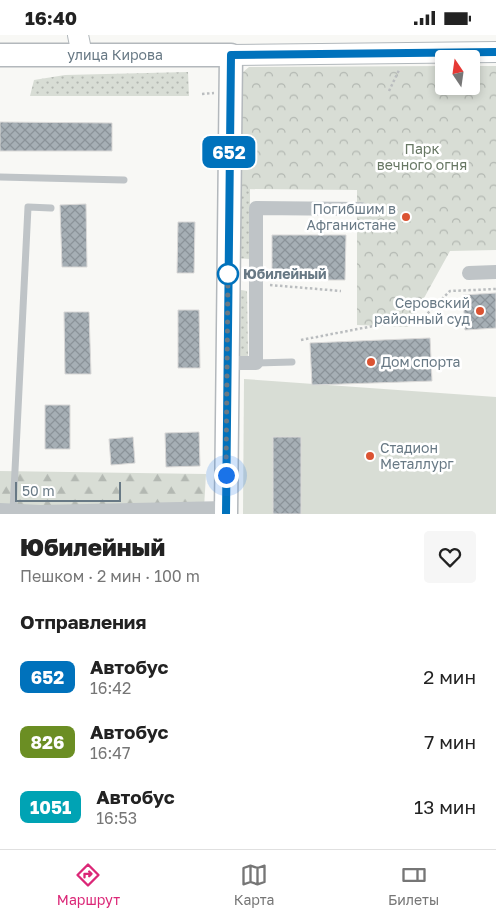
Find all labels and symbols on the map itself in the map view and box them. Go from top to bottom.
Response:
street label: улица Кирова [67,46,163,63]
north arrow [435,50,480,95]
line badge: 652 [200,136,258,168]
park label: Парк вечного огня [377,140,467,173]
place label: Погибшим в Афганистане [306,200,396,233]
marker: Погибшим в Афганистане [400,211,412,223]
marker: Юбилейный [217,263,239,285]
place label: Юбилейный [243,265,327,282]
place label: Серовский районный суд [374,294,471,327]
marker: Серовский районный суд [474,305,486,317]
place label: Дом спорта [381,353,460,370]
marker: Дом спорта [365,356,377,368]
place label: Стадион Металлург [380,439,454,472]
marker: Стадион Металлург [364,450,376,462]
your location [214,463,239,488]
scale bar [15,479,121,502]

